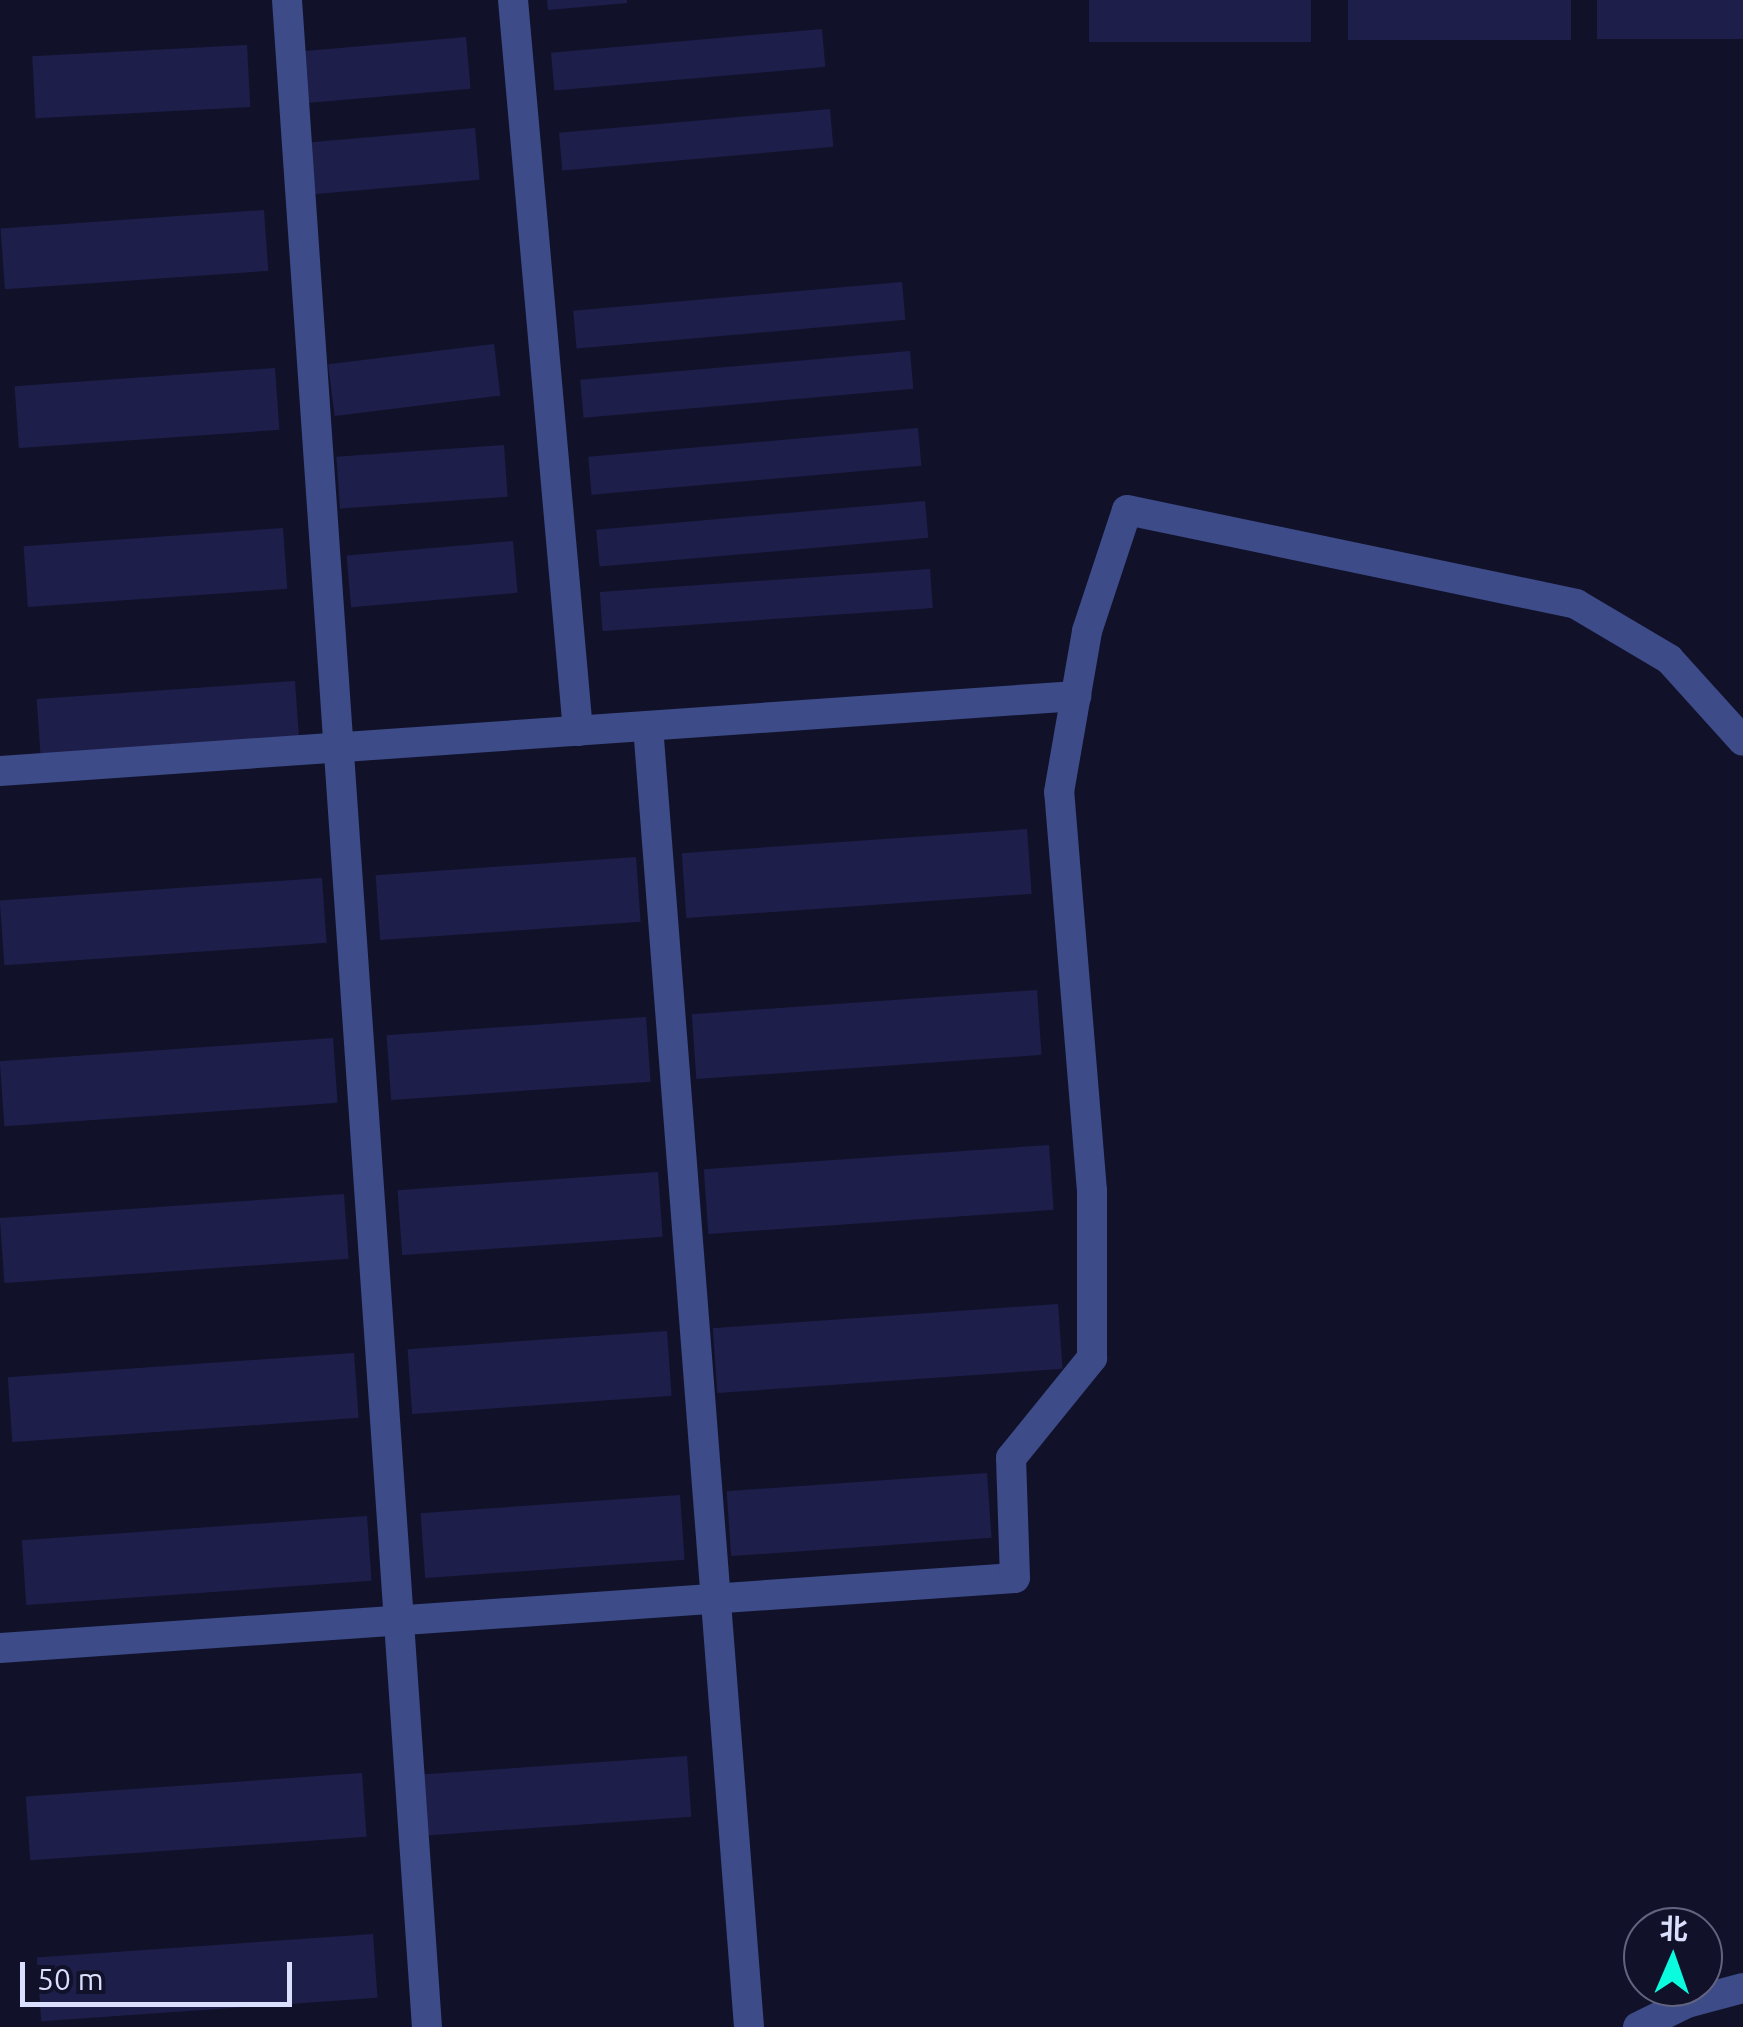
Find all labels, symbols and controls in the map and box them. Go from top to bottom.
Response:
north arrow [1623,1907,1723,2007]
text: 北 [1659,1913,1689,1944]
scale bar [25,1942,298,2004]
text: 50 m [37,1962,104,1996]

